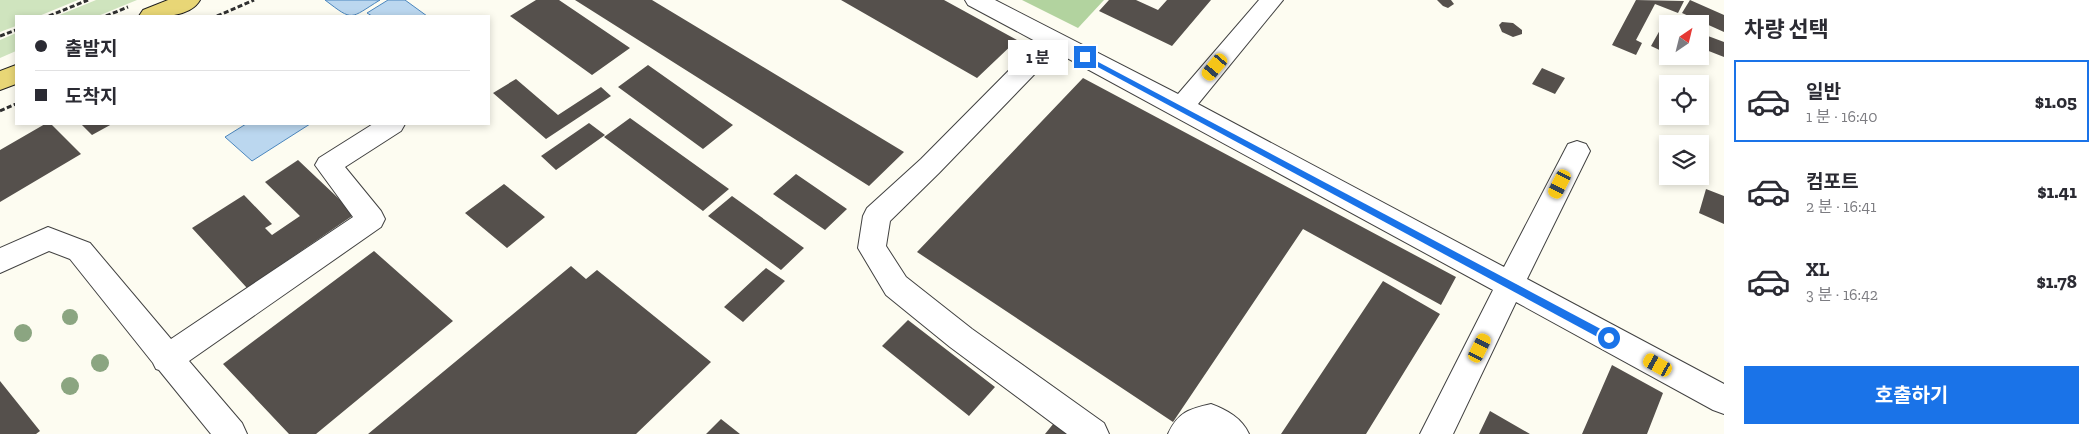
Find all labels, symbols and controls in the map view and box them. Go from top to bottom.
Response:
north arrow [1659,15,1709,65]
map controls [1659,15,1709,185]
text: 차량 선택 [1744,16,1829,43]
text: 출발지 [65,37,117,60]
callout: 1 분 [1008,40,1068,74]
route end [1074,46,1096,68]
text: 1 분 [1026,48,1050,67]
car [1199,51,1230,83]
button: locate [1659,75,1709,125]
icon: car [1746,79,1791,124]
text: 일반 [1806,80,1841,103]
text: 도착지 [65,85,117,108]
text: $1.05 [2035,90,2077,113]
text: 1 분 · 16:40 [1806,107,1877,126]
button: layers [1659,135,1709,185]
car [1546,167,1573,201]
icon: car [1746,169,1791,214]
text: 컴포트 [1806,170,1858,193]
text: $1.41 [2037,180,2077,203]
text: 2 분 · 16:41 [1806,197,1876,216]
text: XL [1806,258,1829,281]
icon: car [1746,259,1791,304]
text: $1.78 [2037,270,2077,293]
text: 3 분 · 16:42 [1806,285,1878,304]
route start [1598,327,1620,349]
car [1466,331,1493,365]
car [1641,351,1674,379]
button: 호출하기 [1744,366,2079,424]

